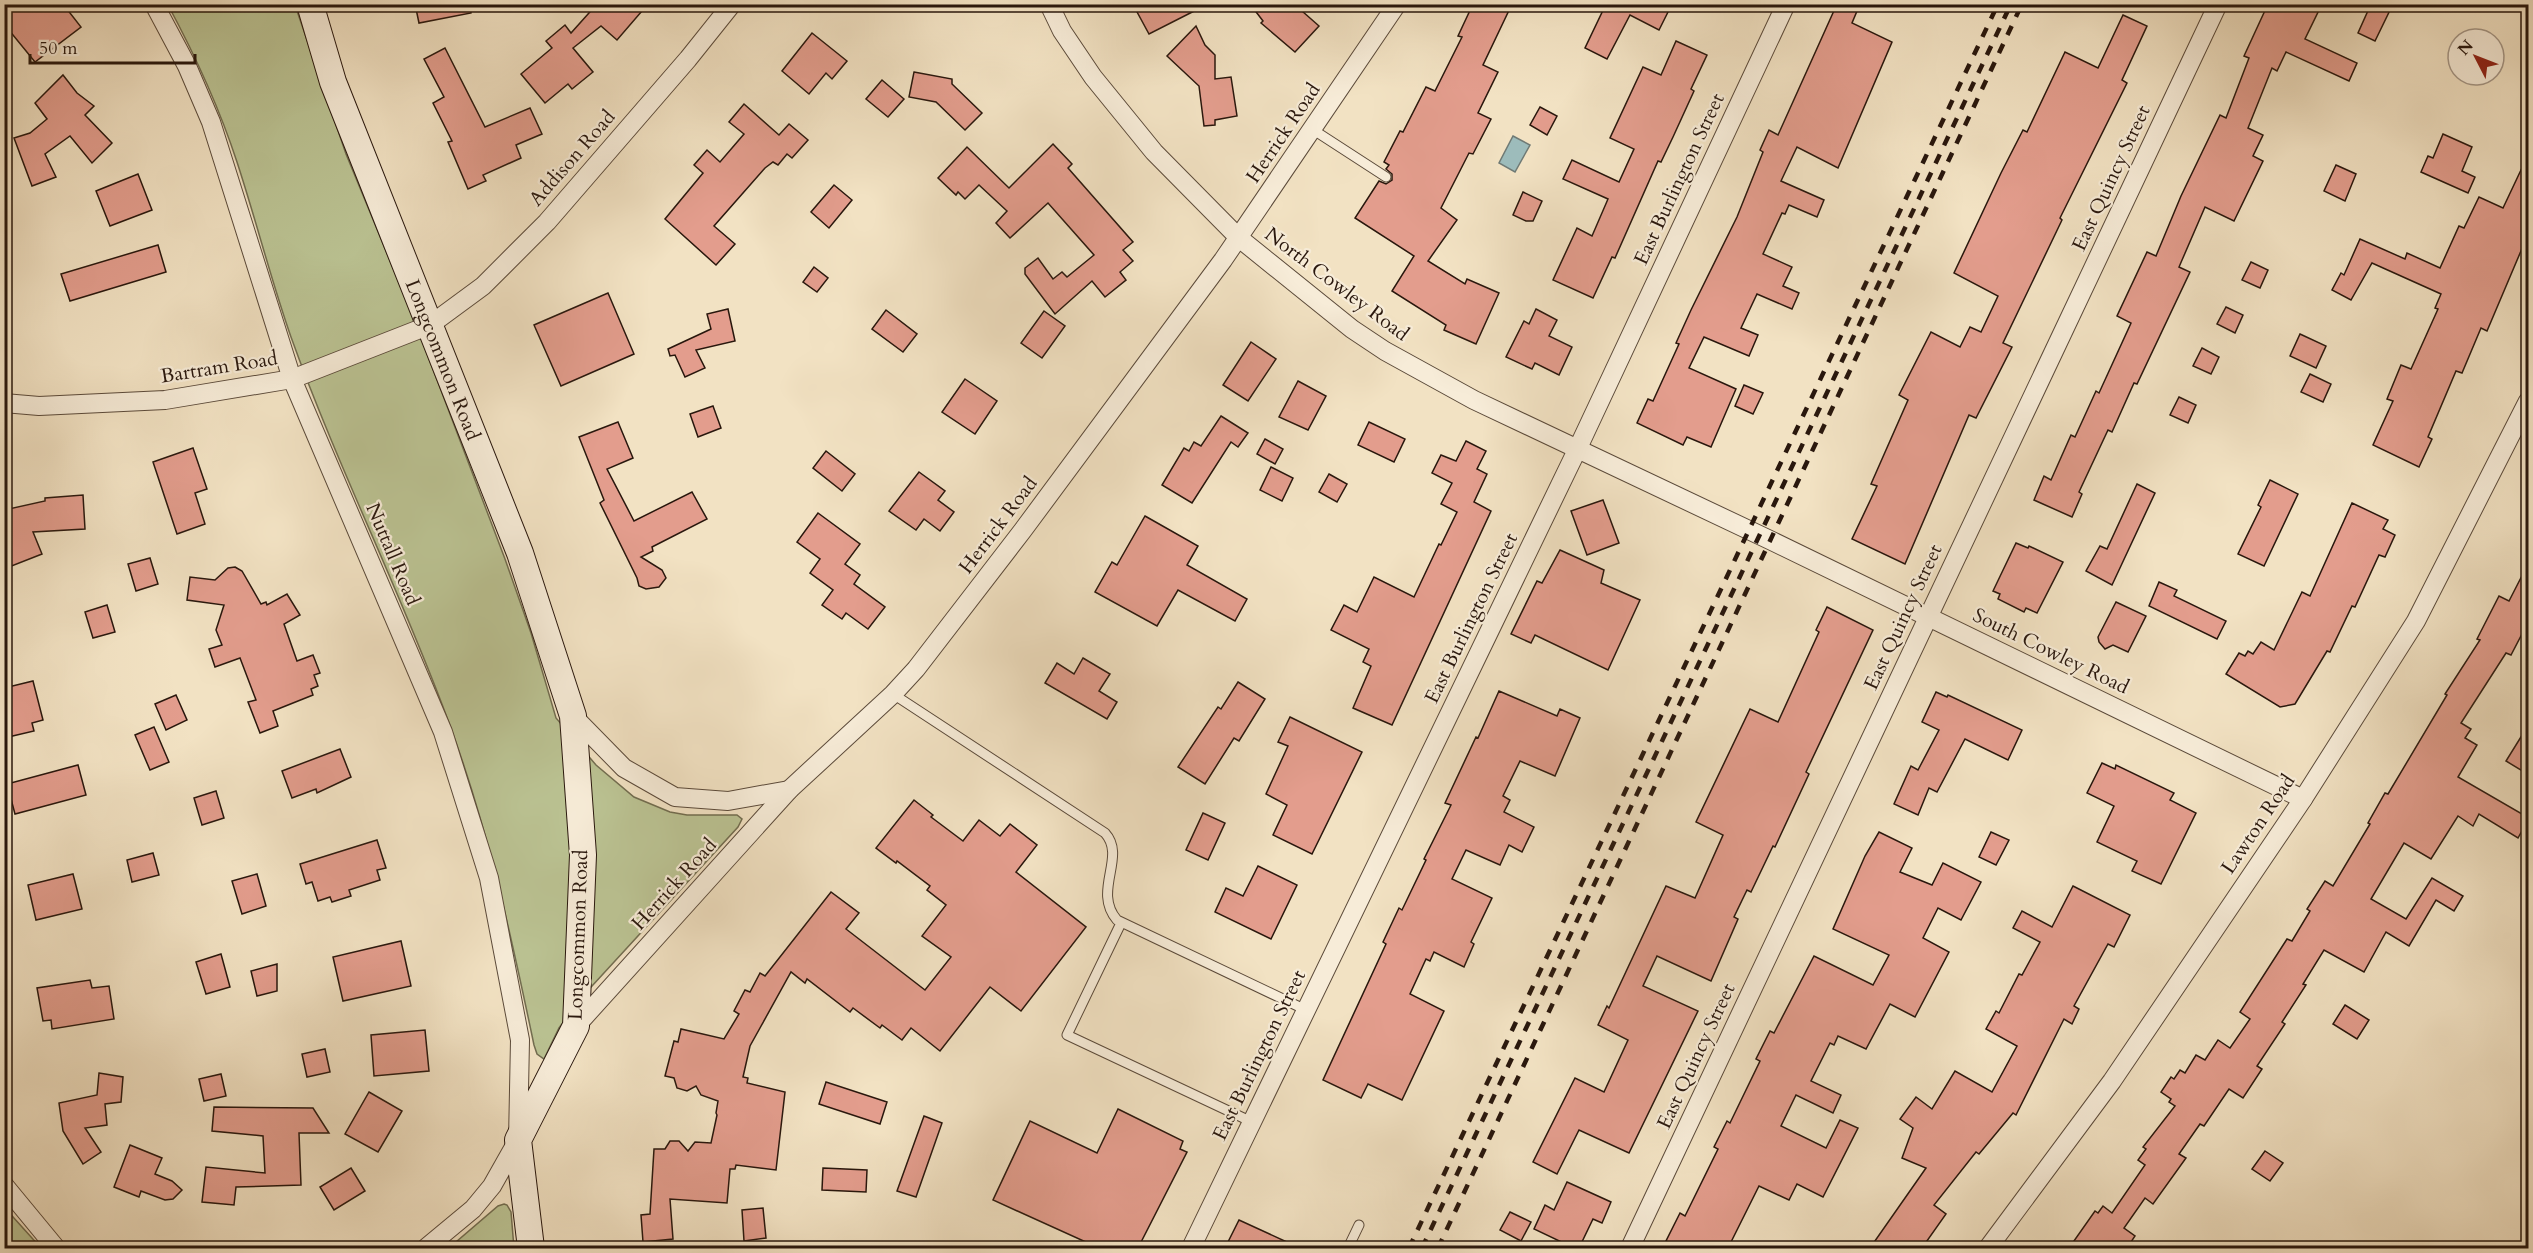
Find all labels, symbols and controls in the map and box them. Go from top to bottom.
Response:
scale bar [30,27,195,65]
north arrow [2446,27,2506,87]
text: N [2453,35,2478,60]
text: 50 m [39,36,78,61]
street label: Herrick Road [1240,77,1327,188]
street label: East Burlington Street [1627,88,1731,269]
street label: East Quincy Street [2065,100,2157,255]
street label: Addison Road [523,104,622,212]
street label: North Cowley Road [1259,221,1415,347]
street label: Longcommon Road [399,275,487,444]
street label: Bartram Road [159,344,280,390]
street label: Herrick Road [953,471,1044,579]
street label: Nuttall Road [359,499,427,610]
street label: East Burlington Street [1418,528,1524,708]
street label: East Quincy Street [1857,539,1949,694]
street label: South Cowley Road [1968,601,2134,701]
street label: Lawton Road [2215,769,2301,879]
street label: Herrick Road [625,832,723,936]
street label: Longcommon Road [562,849,594,1021]
street label: East Burlington Street [1206,965,1312,1145]
street label: East Quincy Street [1650,978,1742,1133]

